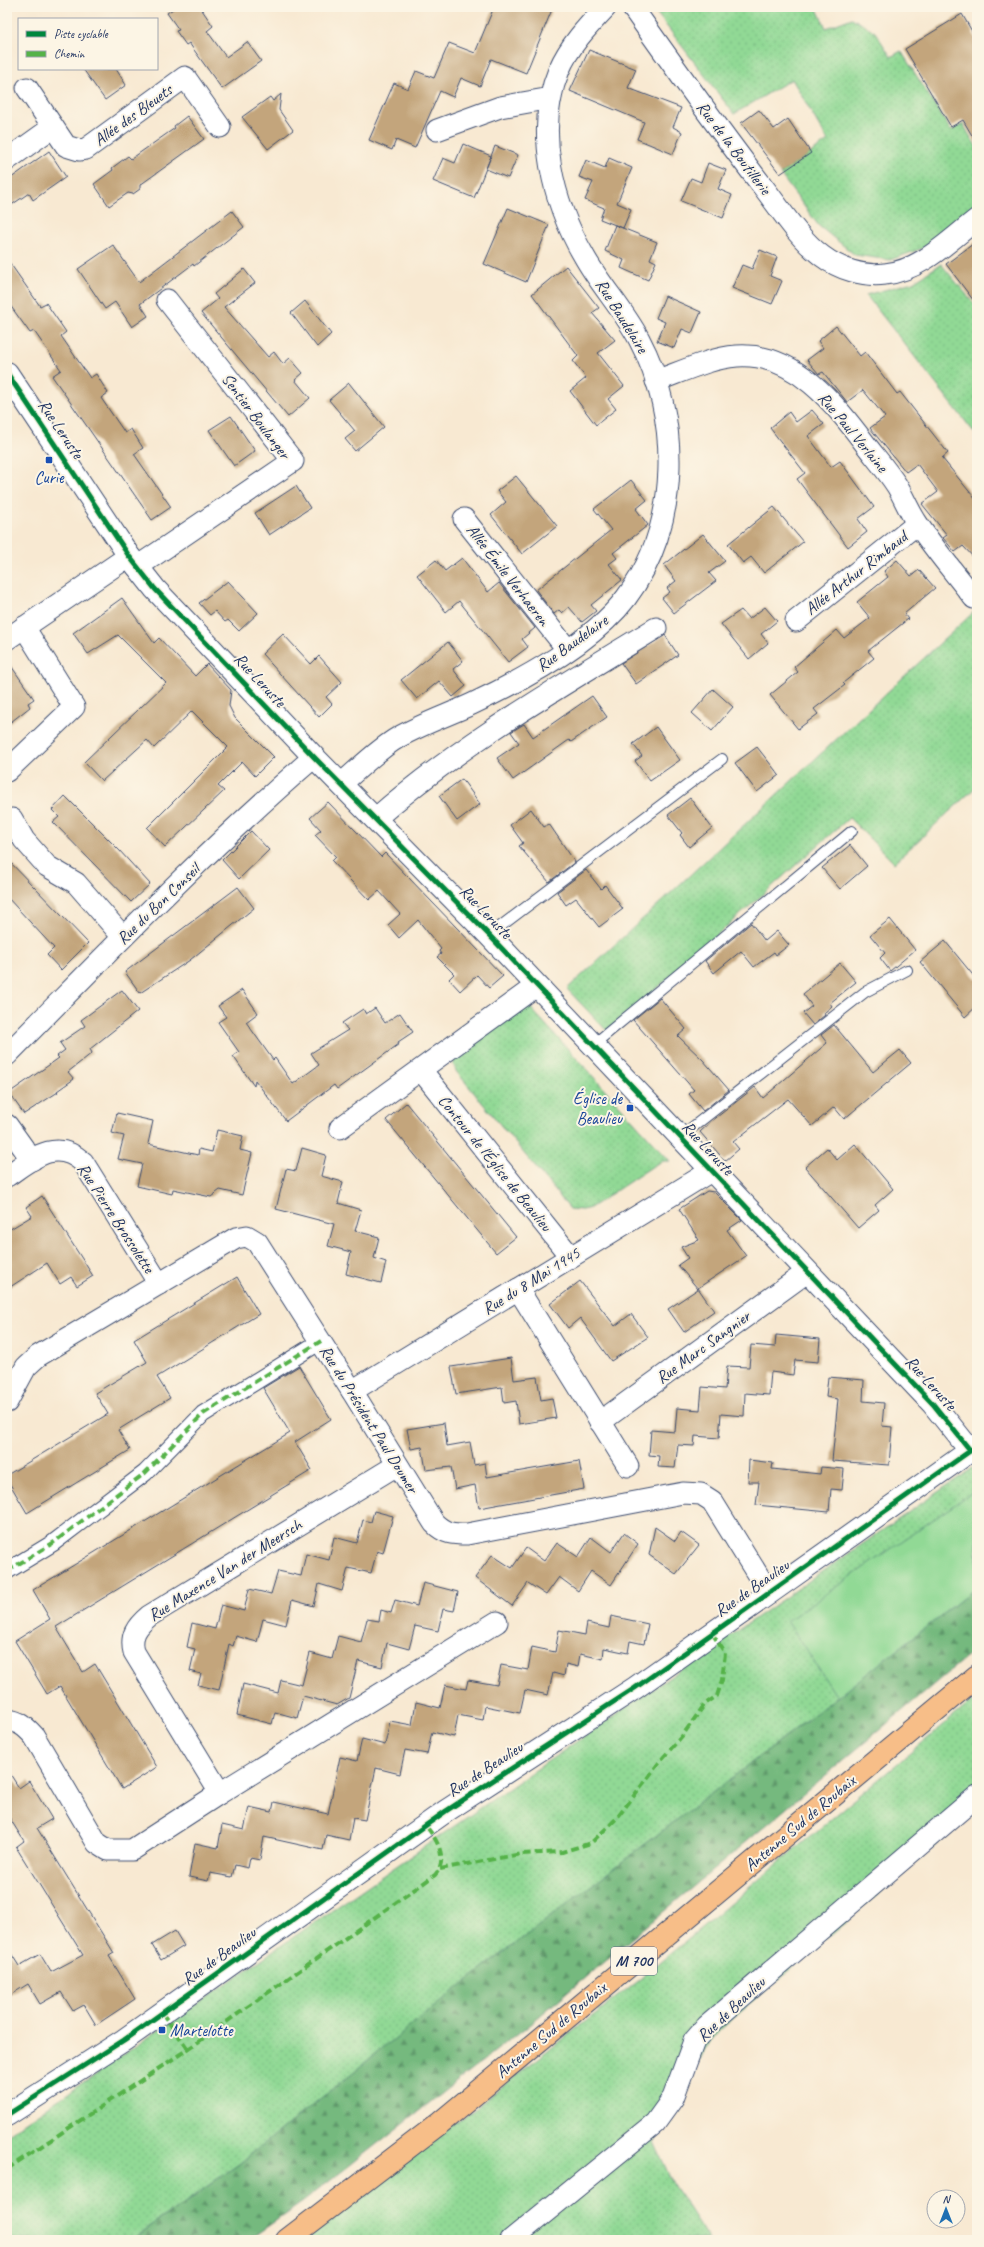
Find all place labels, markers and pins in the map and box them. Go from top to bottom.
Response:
marker: Curie [44,455,54,465]
place label: Curie [35,467,65,488]
place label: Église de Beaulieu [573,1087,624,1129]
marker: Église de Beaulieu [625,1103,635,1113]
place label: Martelotte [170,2020,234,2041]
marker: Martelotte [157,2025,167,2035]

